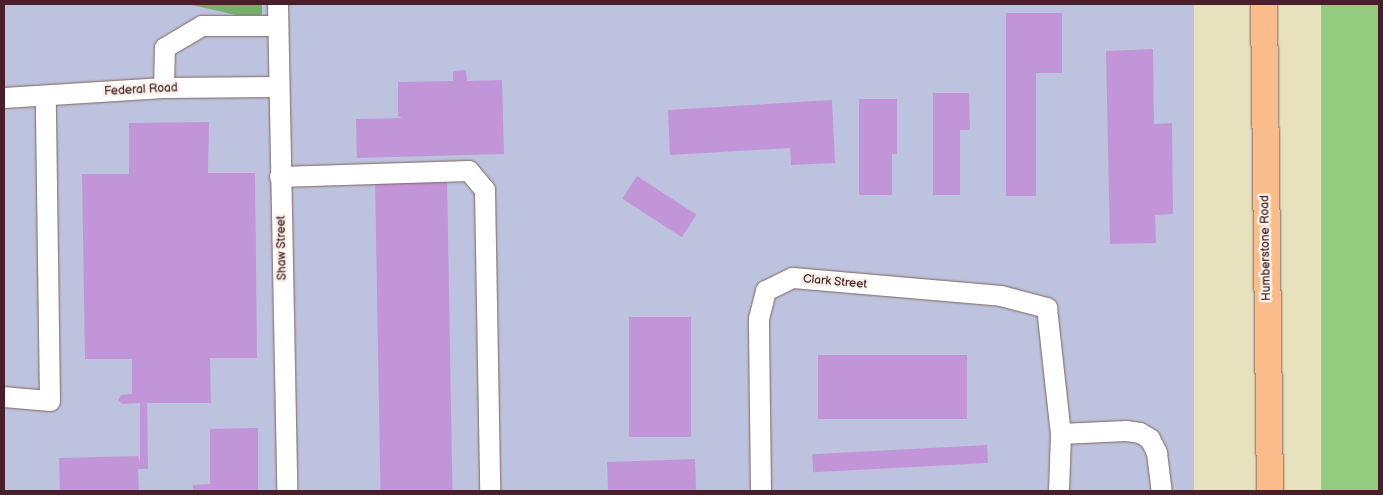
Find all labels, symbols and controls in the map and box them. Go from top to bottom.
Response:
street label: Federal Road [104,81,178,99]
street label: Humberstone Road [1258,195,1274,301]
street label: Shaw Street [274,215,290,281]
street label: Clark Street [802,272,868,292]

